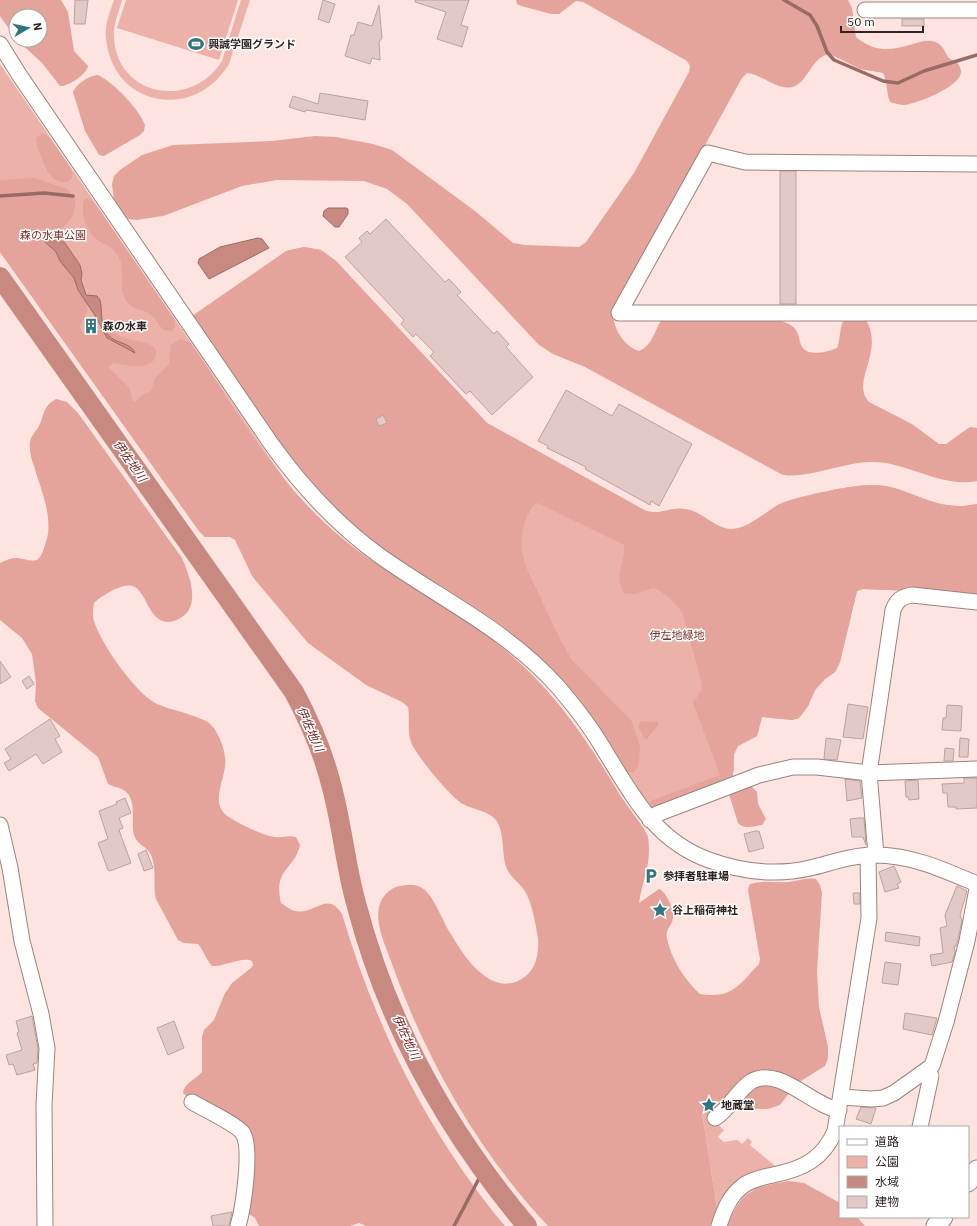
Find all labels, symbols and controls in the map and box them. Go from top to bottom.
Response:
north arrow [8,8,48,48]
scale bar [841,8,923,34]
text: 50 m [847,14,875,29]
text: N [30,21,45,31]
sports icon: 興誠学園グランド [187,35,205,53]
place label: 興誠学園グランド [208,37,296,51]
park label: 森の水車公園 [20,228,86,242]
building icon: 森の水車 [82,317,100,335]
place label: 森の水車 [103,319,147,333]
water label: 伊佐地川 [110,437,151,486]
park label: 伊左地緑地 [650,628,705,642]
water label: 伊佐地川 [294,704,328,756]
parking icon: 参拝者駐車場 [642,867,660,885]
place label: 参拝者駐車場 [663,869,729,883]
place icon: 谷上稲荷神社 [651,901,669,919]
place label: 谷上稲荷神社 [672,903,738,917]
water label: 伊佐地川 [390,1012,424,1064]
place icon: 地蔵堂 [700,1096,718,1114]
place label: 地蔵堂 [721,1098,754,1112]
legend [839,1126,969,1218]
text: 道路 [875,1134,899,1149]
text: 公園 [875,1154,899,1169]
text: 水域 [875,1174,899,1189]
text: 建物 [875,1194,899,1209]

